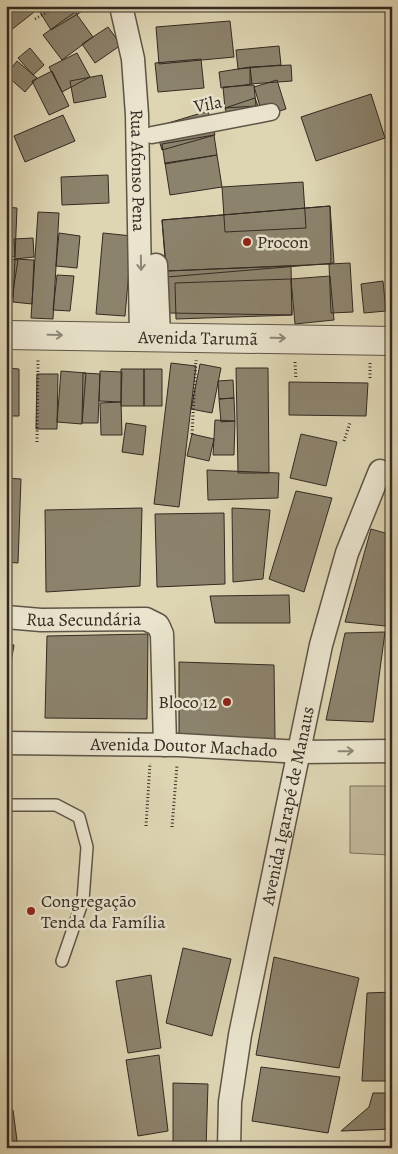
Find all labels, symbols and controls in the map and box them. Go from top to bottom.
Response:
street label: Vila [191,89,225,119]
street label: Rua Afonso Pena [125,108,151,233]
place label: Procon [257,230,309,254]
marker: Procon [241,236,253,248]
one-way arrow [136,255,146,271]
street label: Avenida Tarumã [137,325,259,351]
one-way arrow [46,330,63,340]
one-way arrow [270,333,286,343]
street label: Rua Secundária [25,607,142,632]
place label: Bloco 12 [158,690,217,714]
marker: Bloco 12 [221,696,233,708]
street label: Avenida Igarapé de Manaus [255,704,320,908]
street label: Avenida Doutor Machado [89,732,278,763]
one-way arrow [338,747,354,756]
place label: Congregação Tenda da Família [41,889,166,934]
marker: Congregação Tenda da Família [25,905,37,917]

